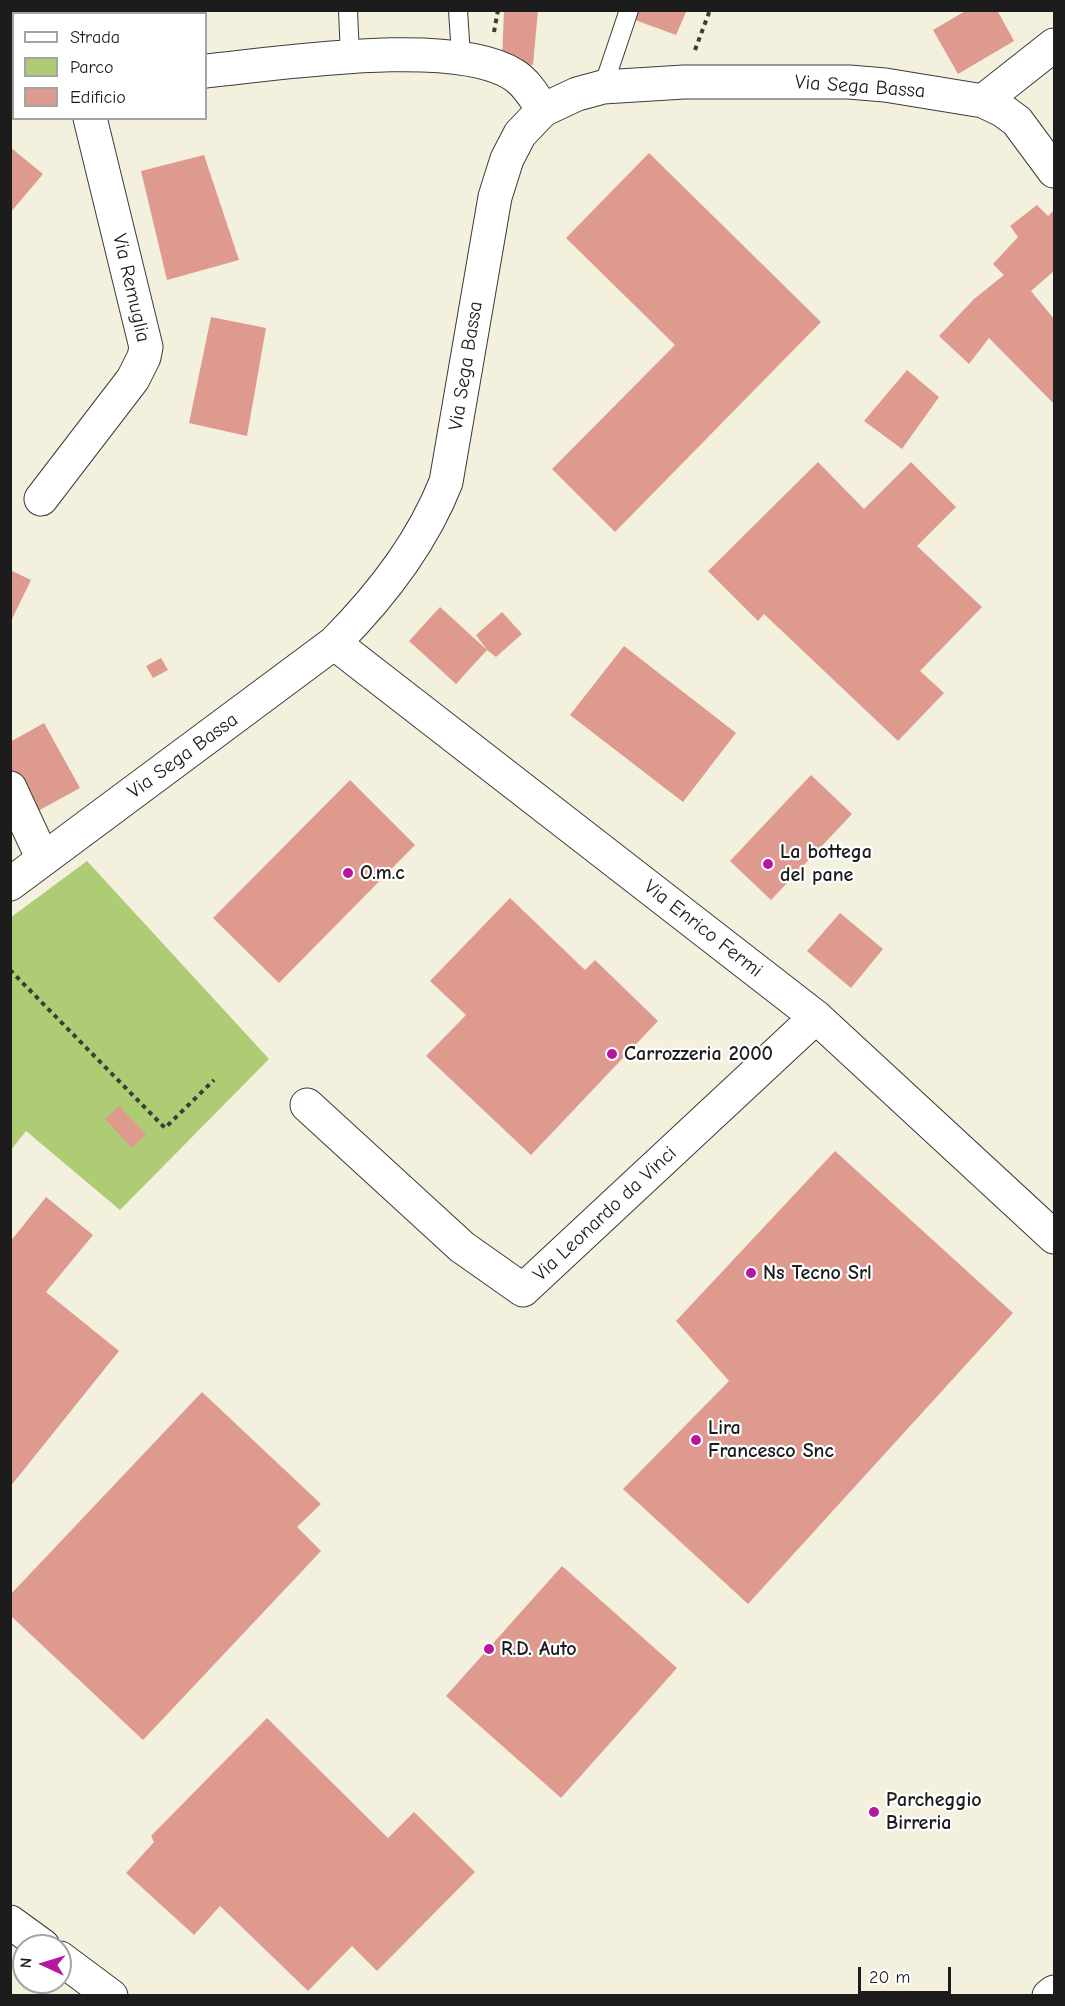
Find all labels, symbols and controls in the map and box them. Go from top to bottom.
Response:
legend [12,12,207,120]
text: Strada [70,27,120,48]
text: Parco [70,57,113,78]
street label: Via Sega Bassa [794,70,926,104]
text: Edificio [70,87,126,108]
street label: Via Remuglia [107,231,155,345]
street label: Via Sega Bassa [444,300,488,432]
street label: Via Sega Bassa [123,708,243,804]
place label: La bottega del pane [780,840,872,887]
marker: La bottega del pane [761,857,775,871]
place label: O.m.c [360,861,405,885]
marker: O.m.c [341,866,355,880]
street label: Via Enrico Fermi [639,875,767,983]
place label: Carrozzeria 2000 [624,1042,773,1066]
marker: Carrozzeria 2000 [605,1047,619,1061]
street label: Via Leonardo da Vinci [528,1141,682,1287]
place label: Ns Tecno Srl [763,1261,872,1285]
marker: Ns Tecno Srl [744,1266,758,1280]
place label: Lira Francesco Snc [708,1416,834,1463]
marker: Lira Francesco Snc [689,1433,703,1447]
place label: R.D. Auto [501,1637,577,1661]
marker: R.D. Auto [482,1642,496,1656]
place label: Parcheggio Birreria [886,1788,982,1835]
marker: Parcheggio Birreria [867,1805,881,1819]
north arrow [12,1934,72,1994]
scale bar [861,1955,954,1993]
text: N [17,1957,35,1969]
text: 20 m [869,1967,910,1988]

